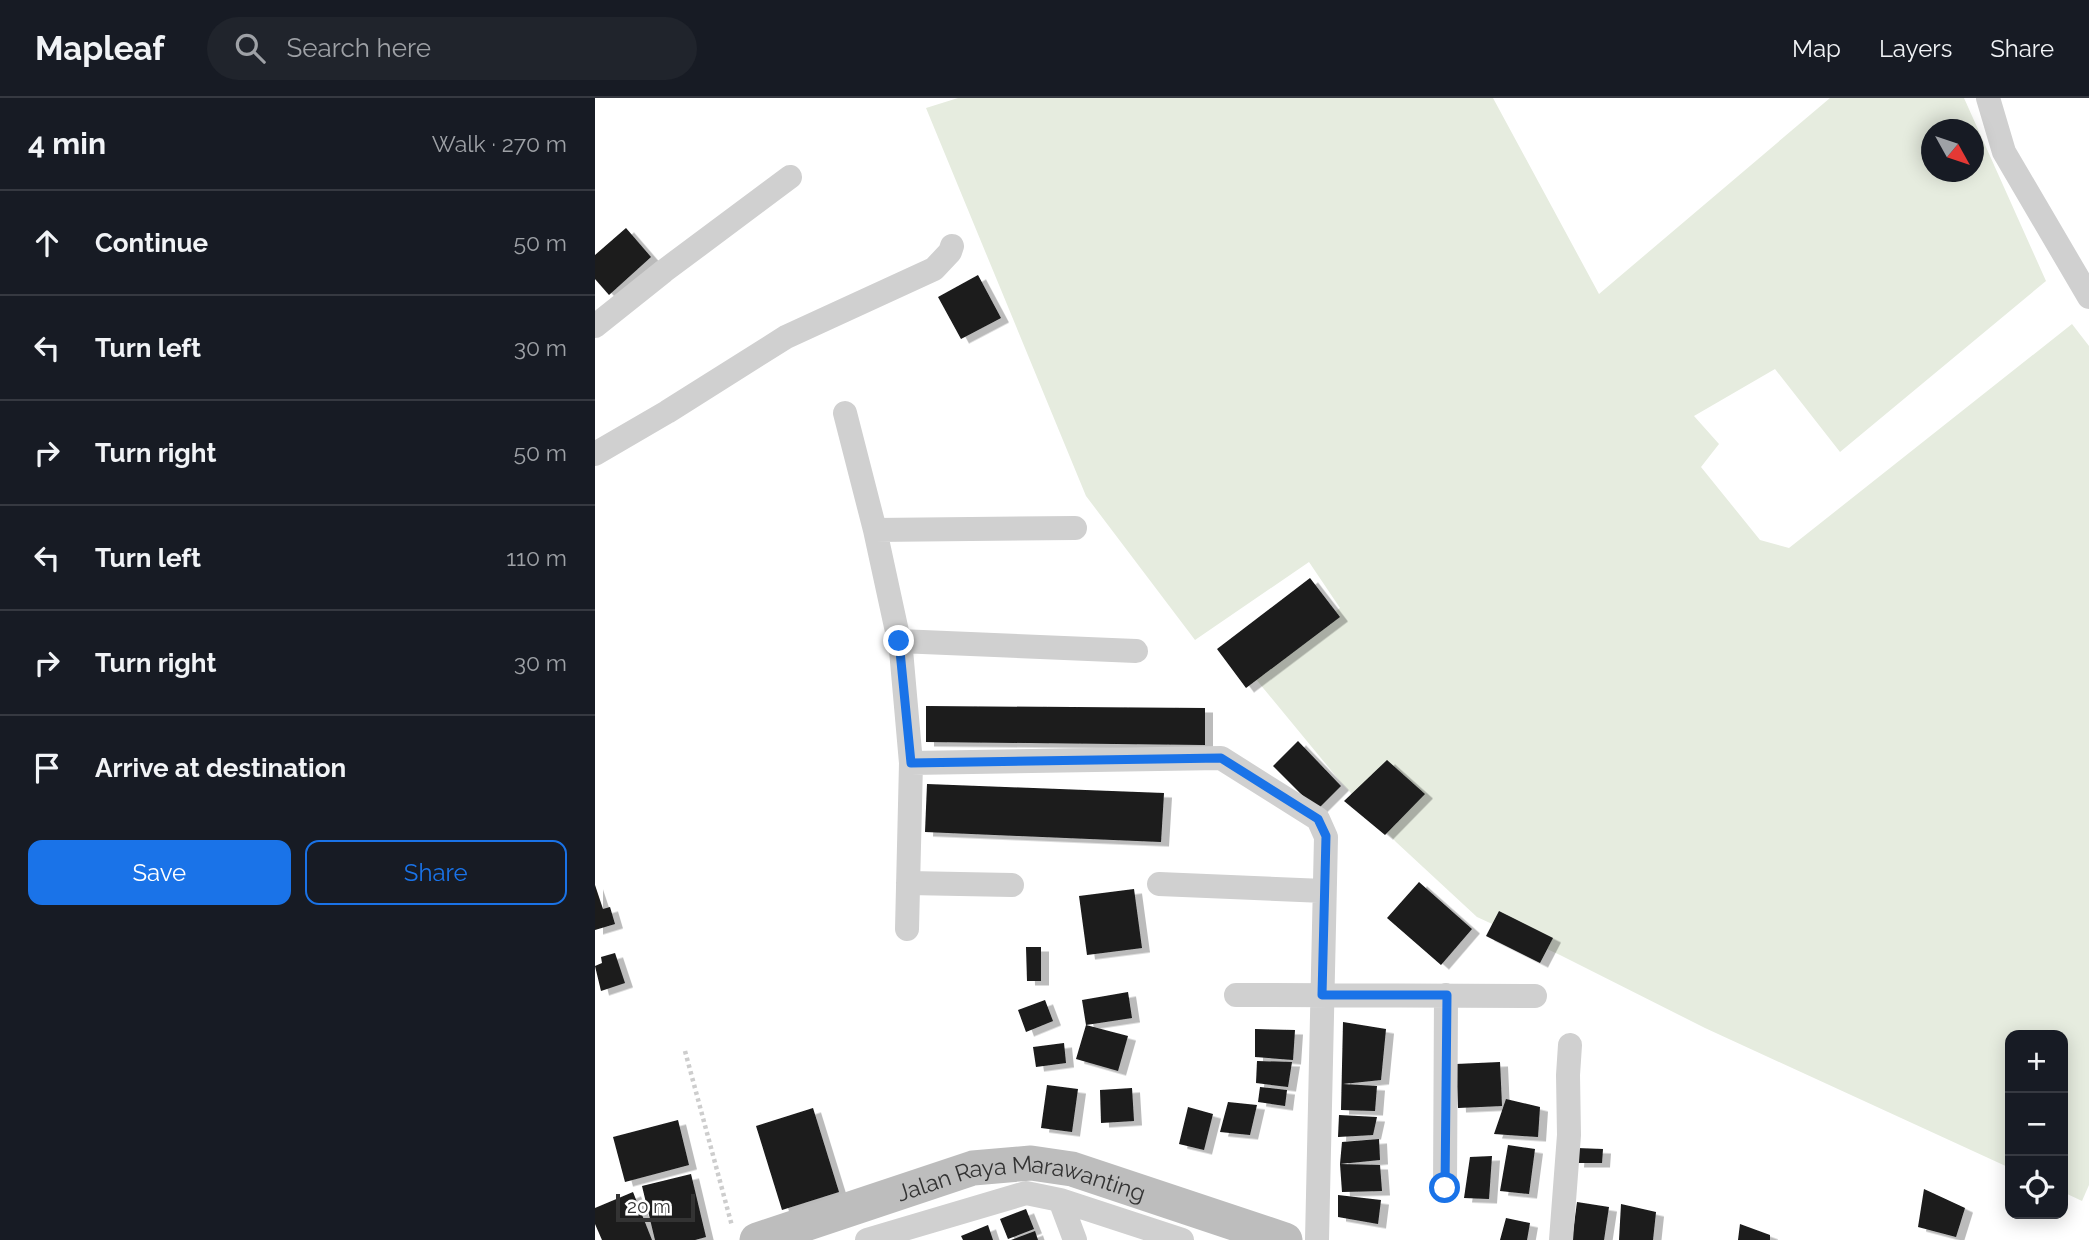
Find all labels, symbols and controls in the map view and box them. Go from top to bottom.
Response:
search box [207,17,697,80]
text: Mapleaf [35,29,165,68]
icon: search [231,29,269,67]
text: Search here [287,33,431,63]
text: Map [1792,34,1841,63]
text: Layers [1879,34,1952,63]
text: Share [1990,34,2054,63]
north arrow [1921,119,1984,182]
text: 4 min [28,126,106,161]
text: Walk · 270 m [432,130,567,157]
icon: ahead [28,224,66,262]
text: Continue [95,228,208,258]
text: 50 m [513,229,567,256]
icon: left [28,329,66,367]
text: Turn left [95,333,201,363]
text: 30 m [514,334,567,361]
icon: right [28,434,66,472]
text: Turn right [95,438,216,468]
text: 50 m [513,439,567,466]
icon: left [28,539,66,577]
text: Turn left [95,543,201,573]
text: 110 m [506,544,567,571]
route end [883,625,914,656]
icon: right [28,644,66,682]
text: Turn right [95,648,216,678]
text: 30 m [514,649,567,676]
icon: arrive [28,749,66,787]
text: Arrive at destination [95,753,346,783]
button: Save [28,840,291,905]
button: Share [305,840,567,905]
map controls [2005,1030,2068,1219]
button: + [2005,1030,2068,1093]
button: − [2005,1093,2068,1156]
text: Jalan Raya Marawanting [893,1149,1149,1206]
button: locate [2005,1156,2068,1219]
route start [1429,1172,1460,1203]
street label: Jalan Raya Marawanting [893,1183,1149,1211]
scale bar [616,1191,695,1223]
text: 20 m [627,1195,671,1217]

